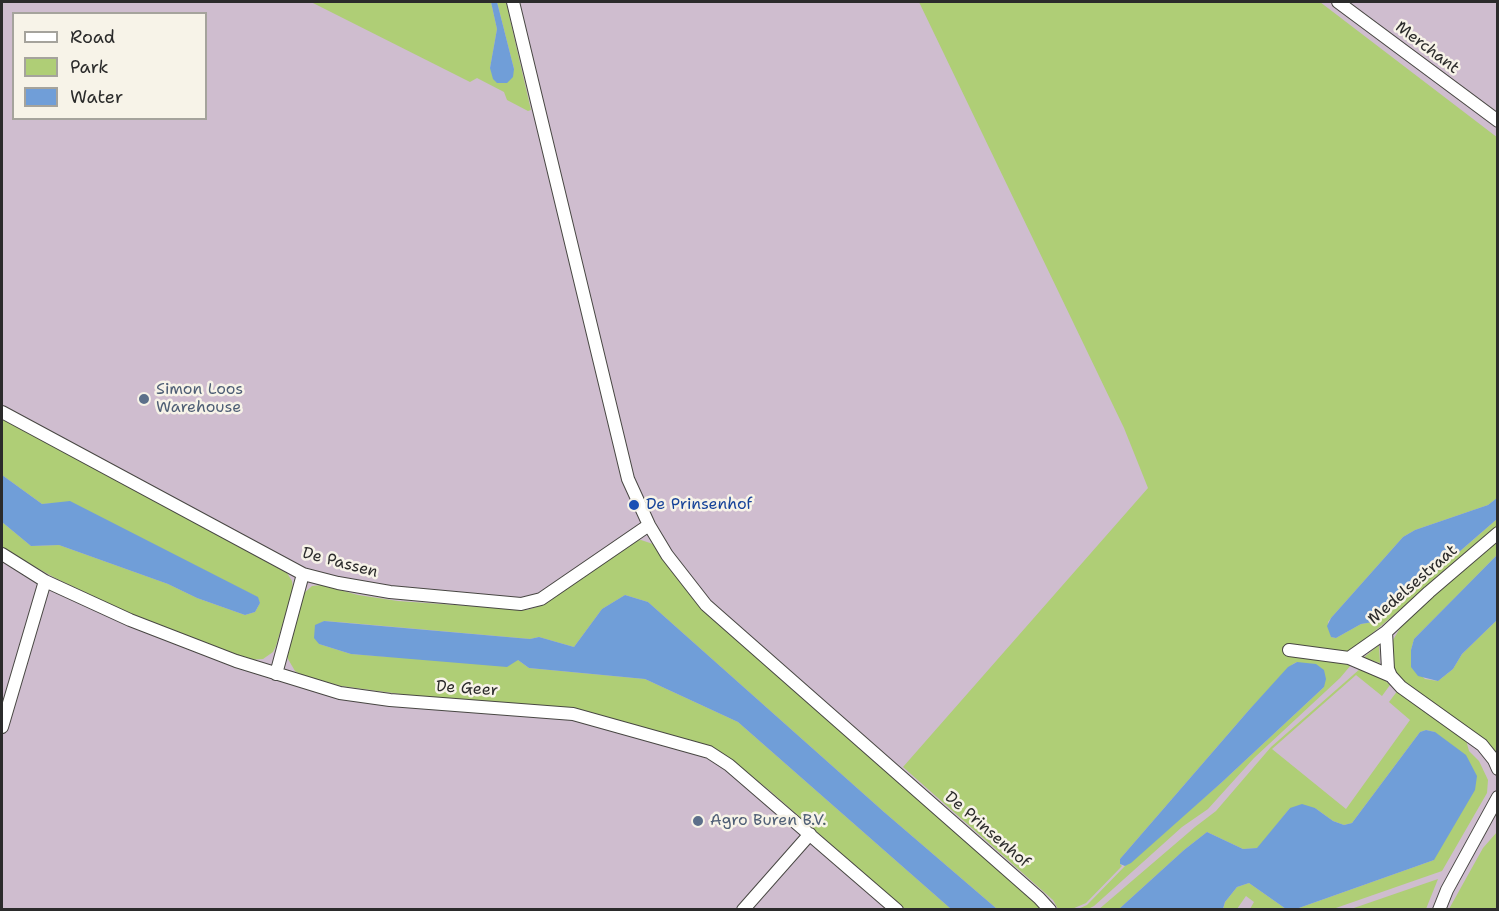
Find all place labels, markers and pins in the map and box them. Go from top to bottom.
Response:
place label: Simon Loos Warehouse [156,380,243,418]
marker: Simon Loos Warehouse [137,392,151,406]
place label: De Prinsenhof [646,495,752,515]
marker: De Prinsenhof [627,498,641,512]
place label: Agro Buren B.V. [710,811,826,831]
marker: Agro Buren B.V. [691,814,705,828]

